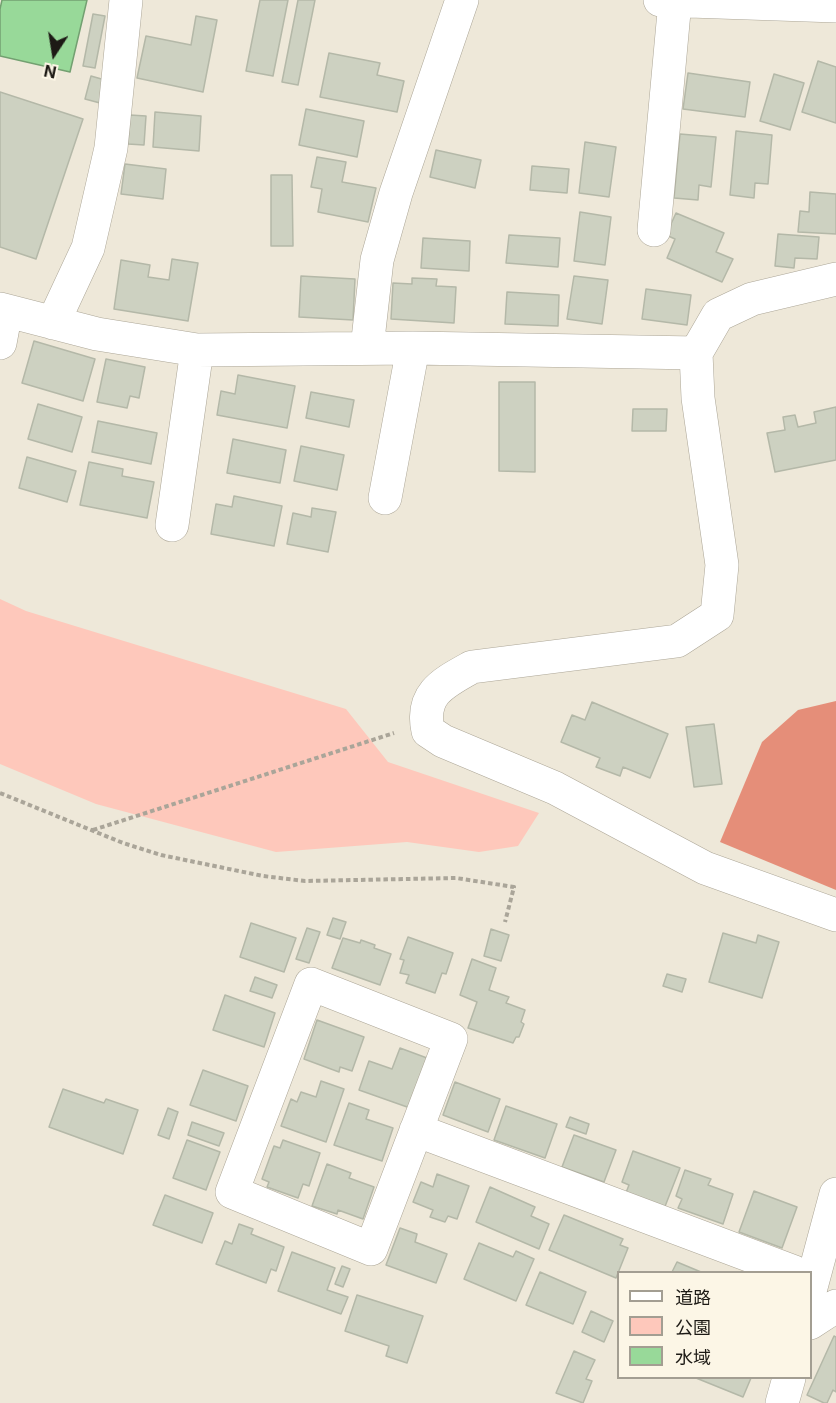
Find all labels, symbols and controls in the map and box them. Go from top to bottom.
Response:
north arrow [24,24,84,84]
text: N [42,61,58,83]
legend [617,1271,812,1379]
text: 道路 [675,1287,711,1308]
text: 公園 [675,1317,711,1338]
text: 水域 [675,1347,711,1368]

